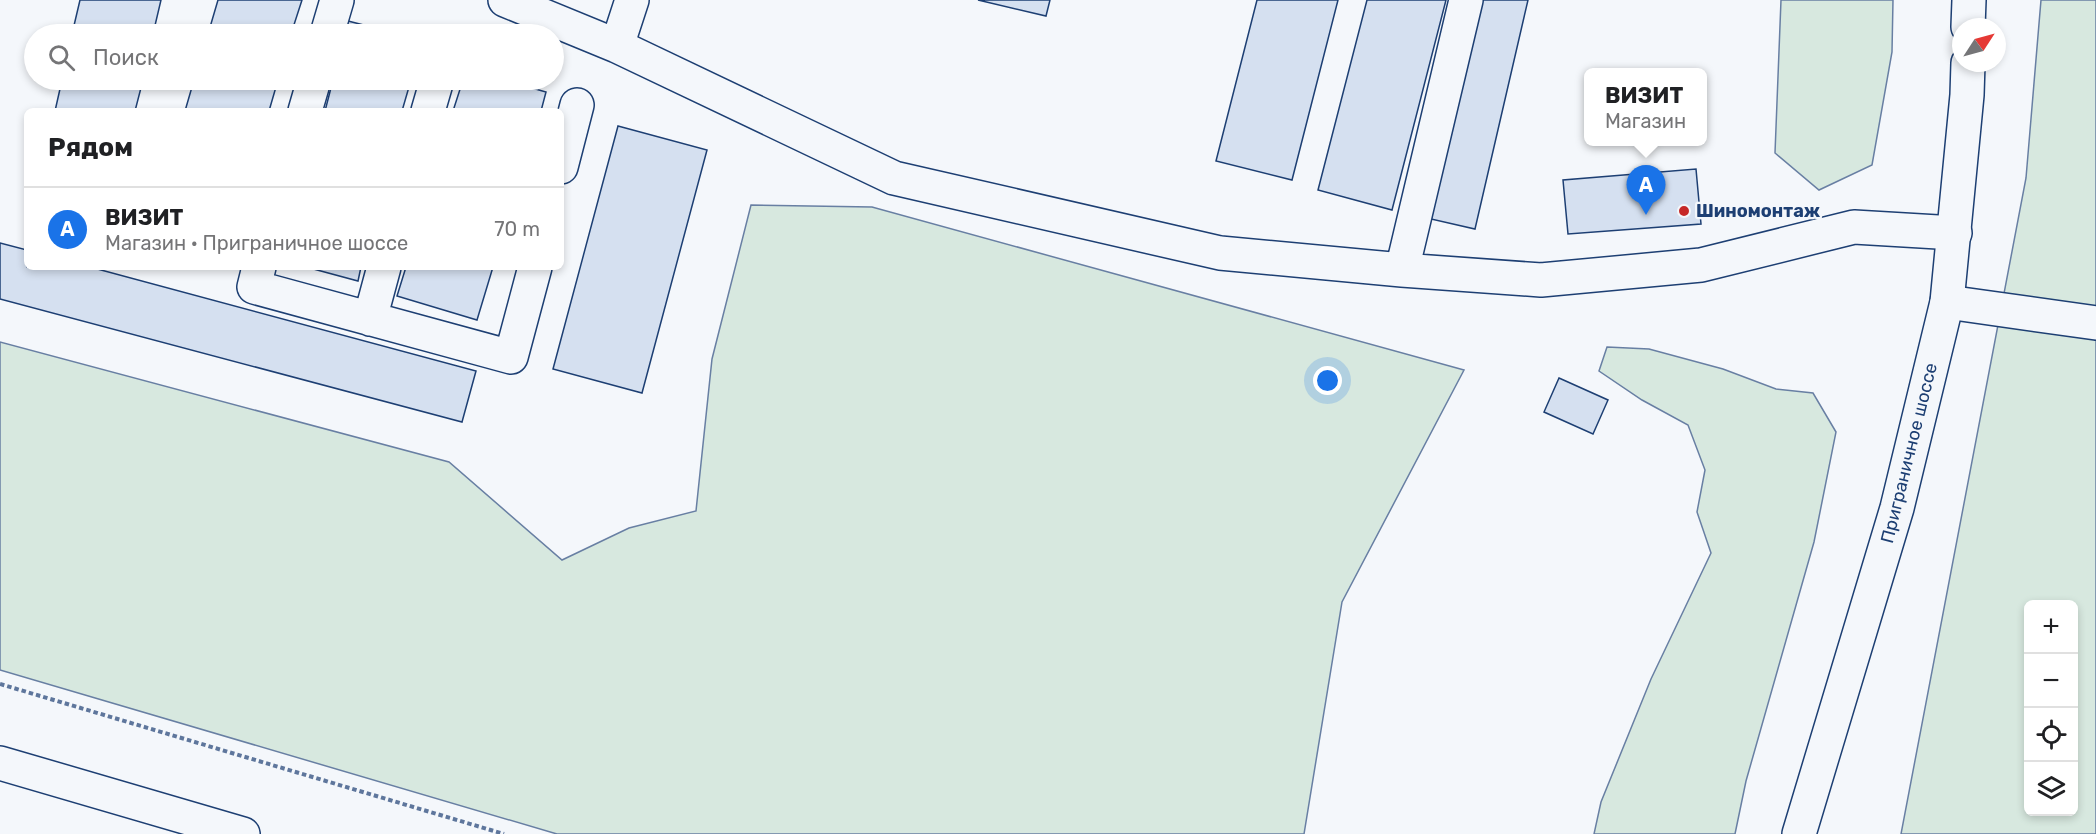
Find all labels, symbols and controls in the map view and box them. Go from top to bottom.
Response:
north arrow [1952,18,2006,72]
search box [24,24,564,90]
icon: search [45,41,78,74]
text: Поиск [93,44,159,71]
popup [1584,68,1707,146]
text: ВИЗИТ [1605,82,1683,109]
text: Магазин [1605,109,1686,133]
text: Рядом [48,132,133,163]
pin: A [1626,166,1666,215]
place label: Шиномонтаж [1696,200,1821,222]
text: ВИЗИТ [105,204,183,231]
marker: Шиномонтаж [1677,204,1691,218]
text: A [60,217,75,241]
text: 70 m [494,217,540,241]
text: Магазин · Приграничное шоссе [105,231,408,255]
street label: Приграничное шоссе [1876,361,1942,545]
your location [1313,366,1342,395]
map controls [2024,600,2078,816]
button: + [2024,600,2078,654]
button: − [2024,654,2078,708]
button: locate [2024,708,2078,762]
button: layers [2024,762,2078,816]

